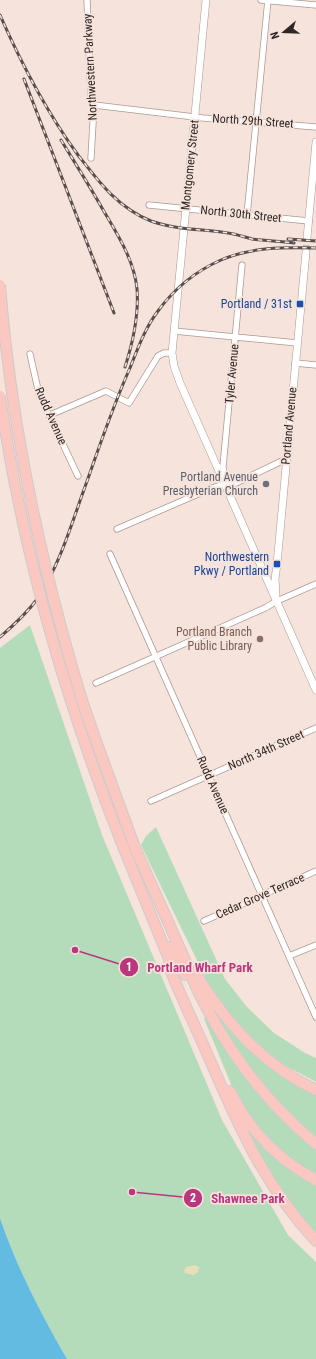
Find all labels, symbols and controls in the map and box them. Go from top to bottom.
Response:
north arrow [264,12,304,52]
street label: Northwestern Parkway [80,13,100,121]
text: N [268,30,282,40]
street label: North 29th Street [212,111,295,131]
street label: Montgomery Street [178,119,202,211]
street label: North 30th Street [200,203,283,225]
place label: Portland / 31st [221,297,292,311]
marker: Portland / 31st [295,299,305,309]
street label: Tyler Avenue [222,343,242,405]
street label: Rudd Avenue [32,385,70,447]
street label: Portland Avenue [279,386,299,465]
place label: Portland Avenue Presbyterian Church [163,470,258,498]
marker: Portland Avenue Presbyterian Church [261,479,271,489]
place label: Northwestern Pkwy / Portland [194,550,269,578]
marker: Northwestern Pkwy / Portland [272,559,282,569]
place label: Portland Branch Public Library [176,625,252,653]
marker: Portland Branch Public Library [255,634,265,644]
street label: North 34th Street [226,727,307,773]
street label: Rudd Avenue [194,754,232,816]
street label: Cedar Grove Terrace [213,870,307,922]
callout: Portland Wharf Park [119,955,261,980]
text: 1 [126,960,132,974]
text: Portland Wharf Park [147,960,254,975]
callout: Shawnee Park [183,1186,293,1211]
text: 2 [190,1191,196,1205]
text: Shawnee Park [211,1191,286,1206]

